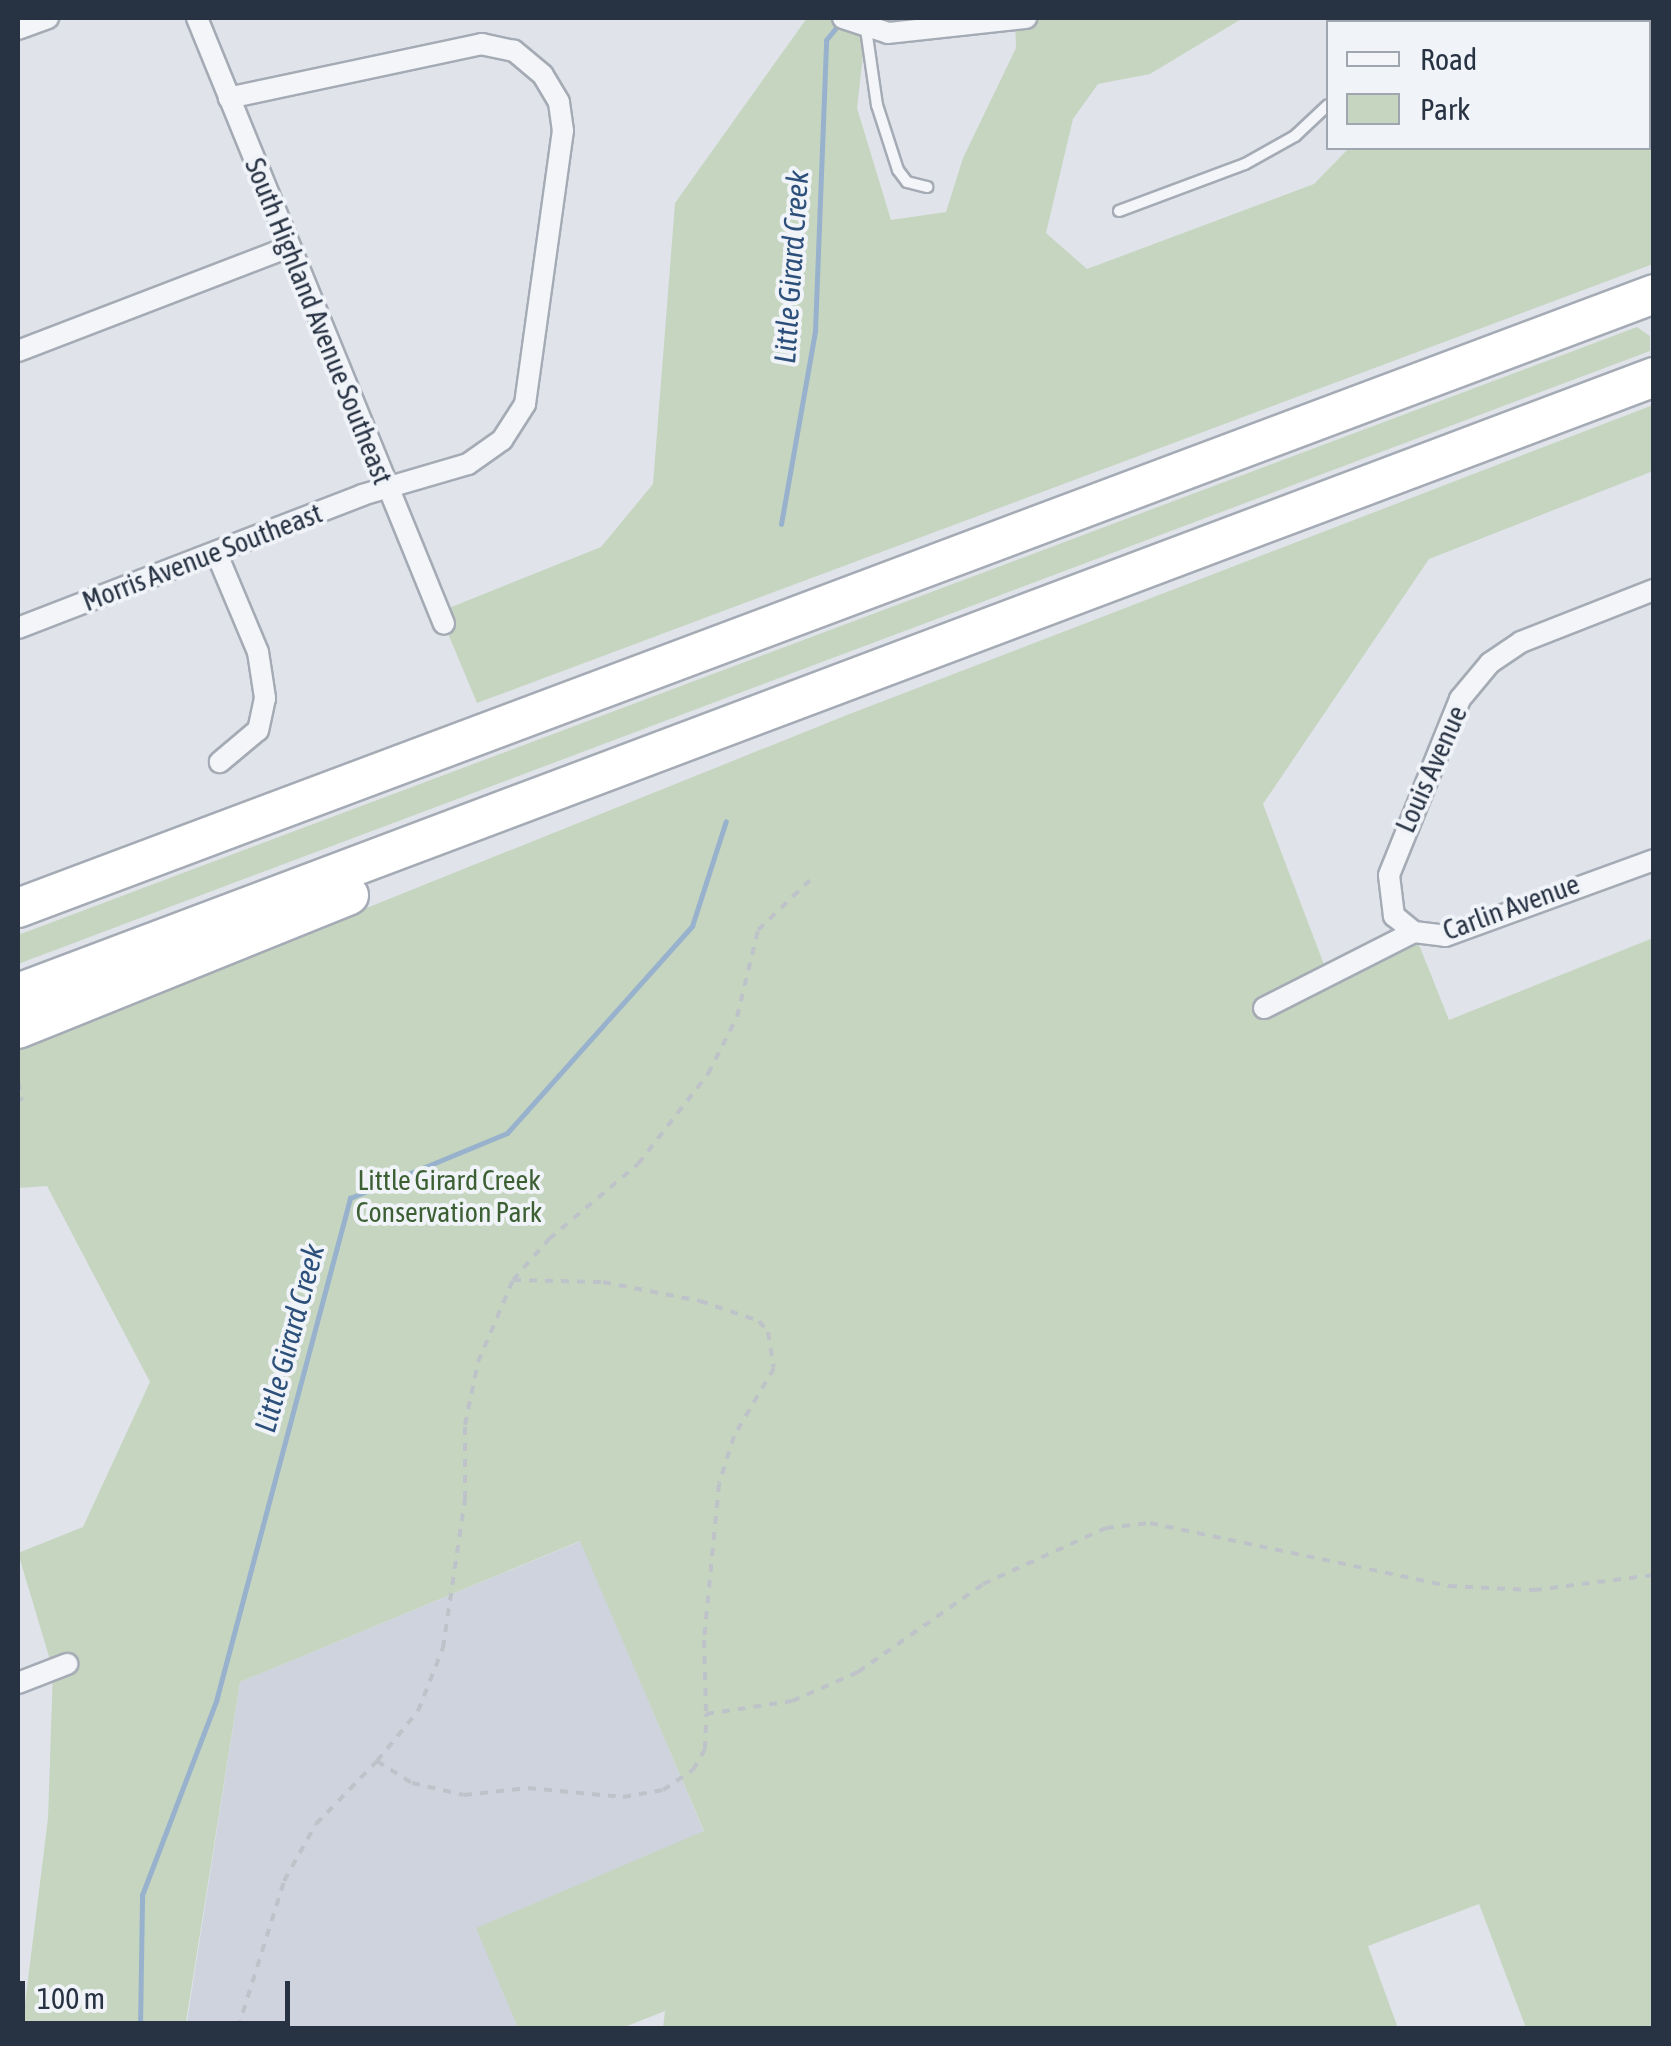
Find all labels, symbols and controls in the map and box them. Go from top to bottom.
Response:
legend [1326,20,1651,150]
text: Road [1420,42,1477,76]
text: Park [1420,92,1470,126]
street label: South Highland Avenue Southeast [238,153,400,489]
water label: Little Girard Creek [766,169,816,365]
street label: Morris Avenue Southeast [78,496,326,618]
street label: Louis Avenue [1388,700,1474,838]
street label: Carlin Avenue [1438,867,1584,947]
park label: Little Girard Creek Conservation Park [356,1163,542,1229]
water label: Little Girard Creek [247,1240,331,1436]
scale bar [25,1961,295,2023]
text: 100 m [37,1981,105,2015]

